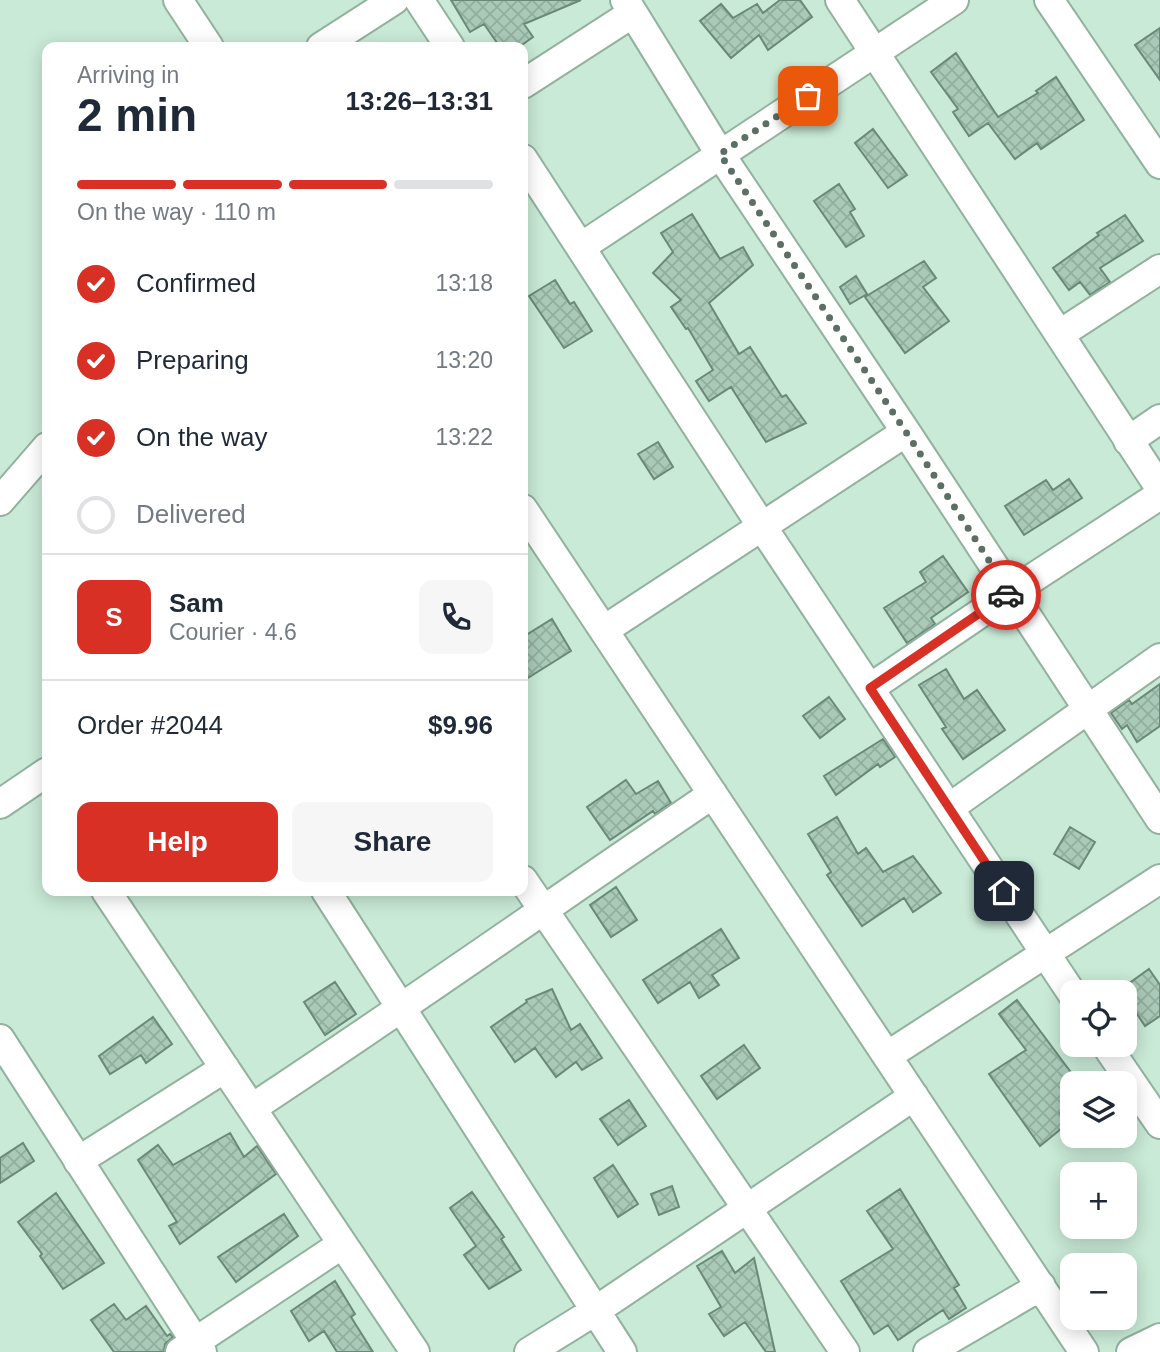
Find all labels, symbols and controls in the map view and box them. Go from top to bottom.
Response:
text: Arriving in [77,62,179,88]
pin [778,66,838,126]
icon: bag [789,77,827,115]
text: 13:26–13:31 [346,86,493,116]
text: 2 min [77,89,197,141]
text: On the way · 110 m [77,199,276,225]
icon: check [77,265,115,303]
text: Confirmed [136,268,256,298]
text: 13:18 [435,270,493,296]
icon: check [77,342,115,380]
text: Preparing [136,345,249,375]
text: 13:20 [435,347,493,373]
icon: check [77,419,115,457]
text: On the way [136,422,268,452]
text: 13:22 [435,424,493,450]
text: Delivered [136,499,246,529]
courier [971,560,1041,630]
icon: car [987,576,1025,614]
button: phone [419,580,493,654]
text: Sam [169,588,224,618]
text: S [105,602,123,632]
text: Courier · 4.6 [169,619,297,645]
text: Order #2044 [77,710,223,740]
text: $9.96 [428,710,493,740]
button: Help [77,802,278,882]
button: Share [292,802,493,882]
pin [974,861,1034,921]
icon: home [985,872,1023,910]
map controls [1060,980,1137,1330]
button: locate [1060,980,1137,1057]
button: layers [1060,1071,1137,1148]
button: + [1060,1162,1137,1239]
button: − [1060,1253,1137,1330]

